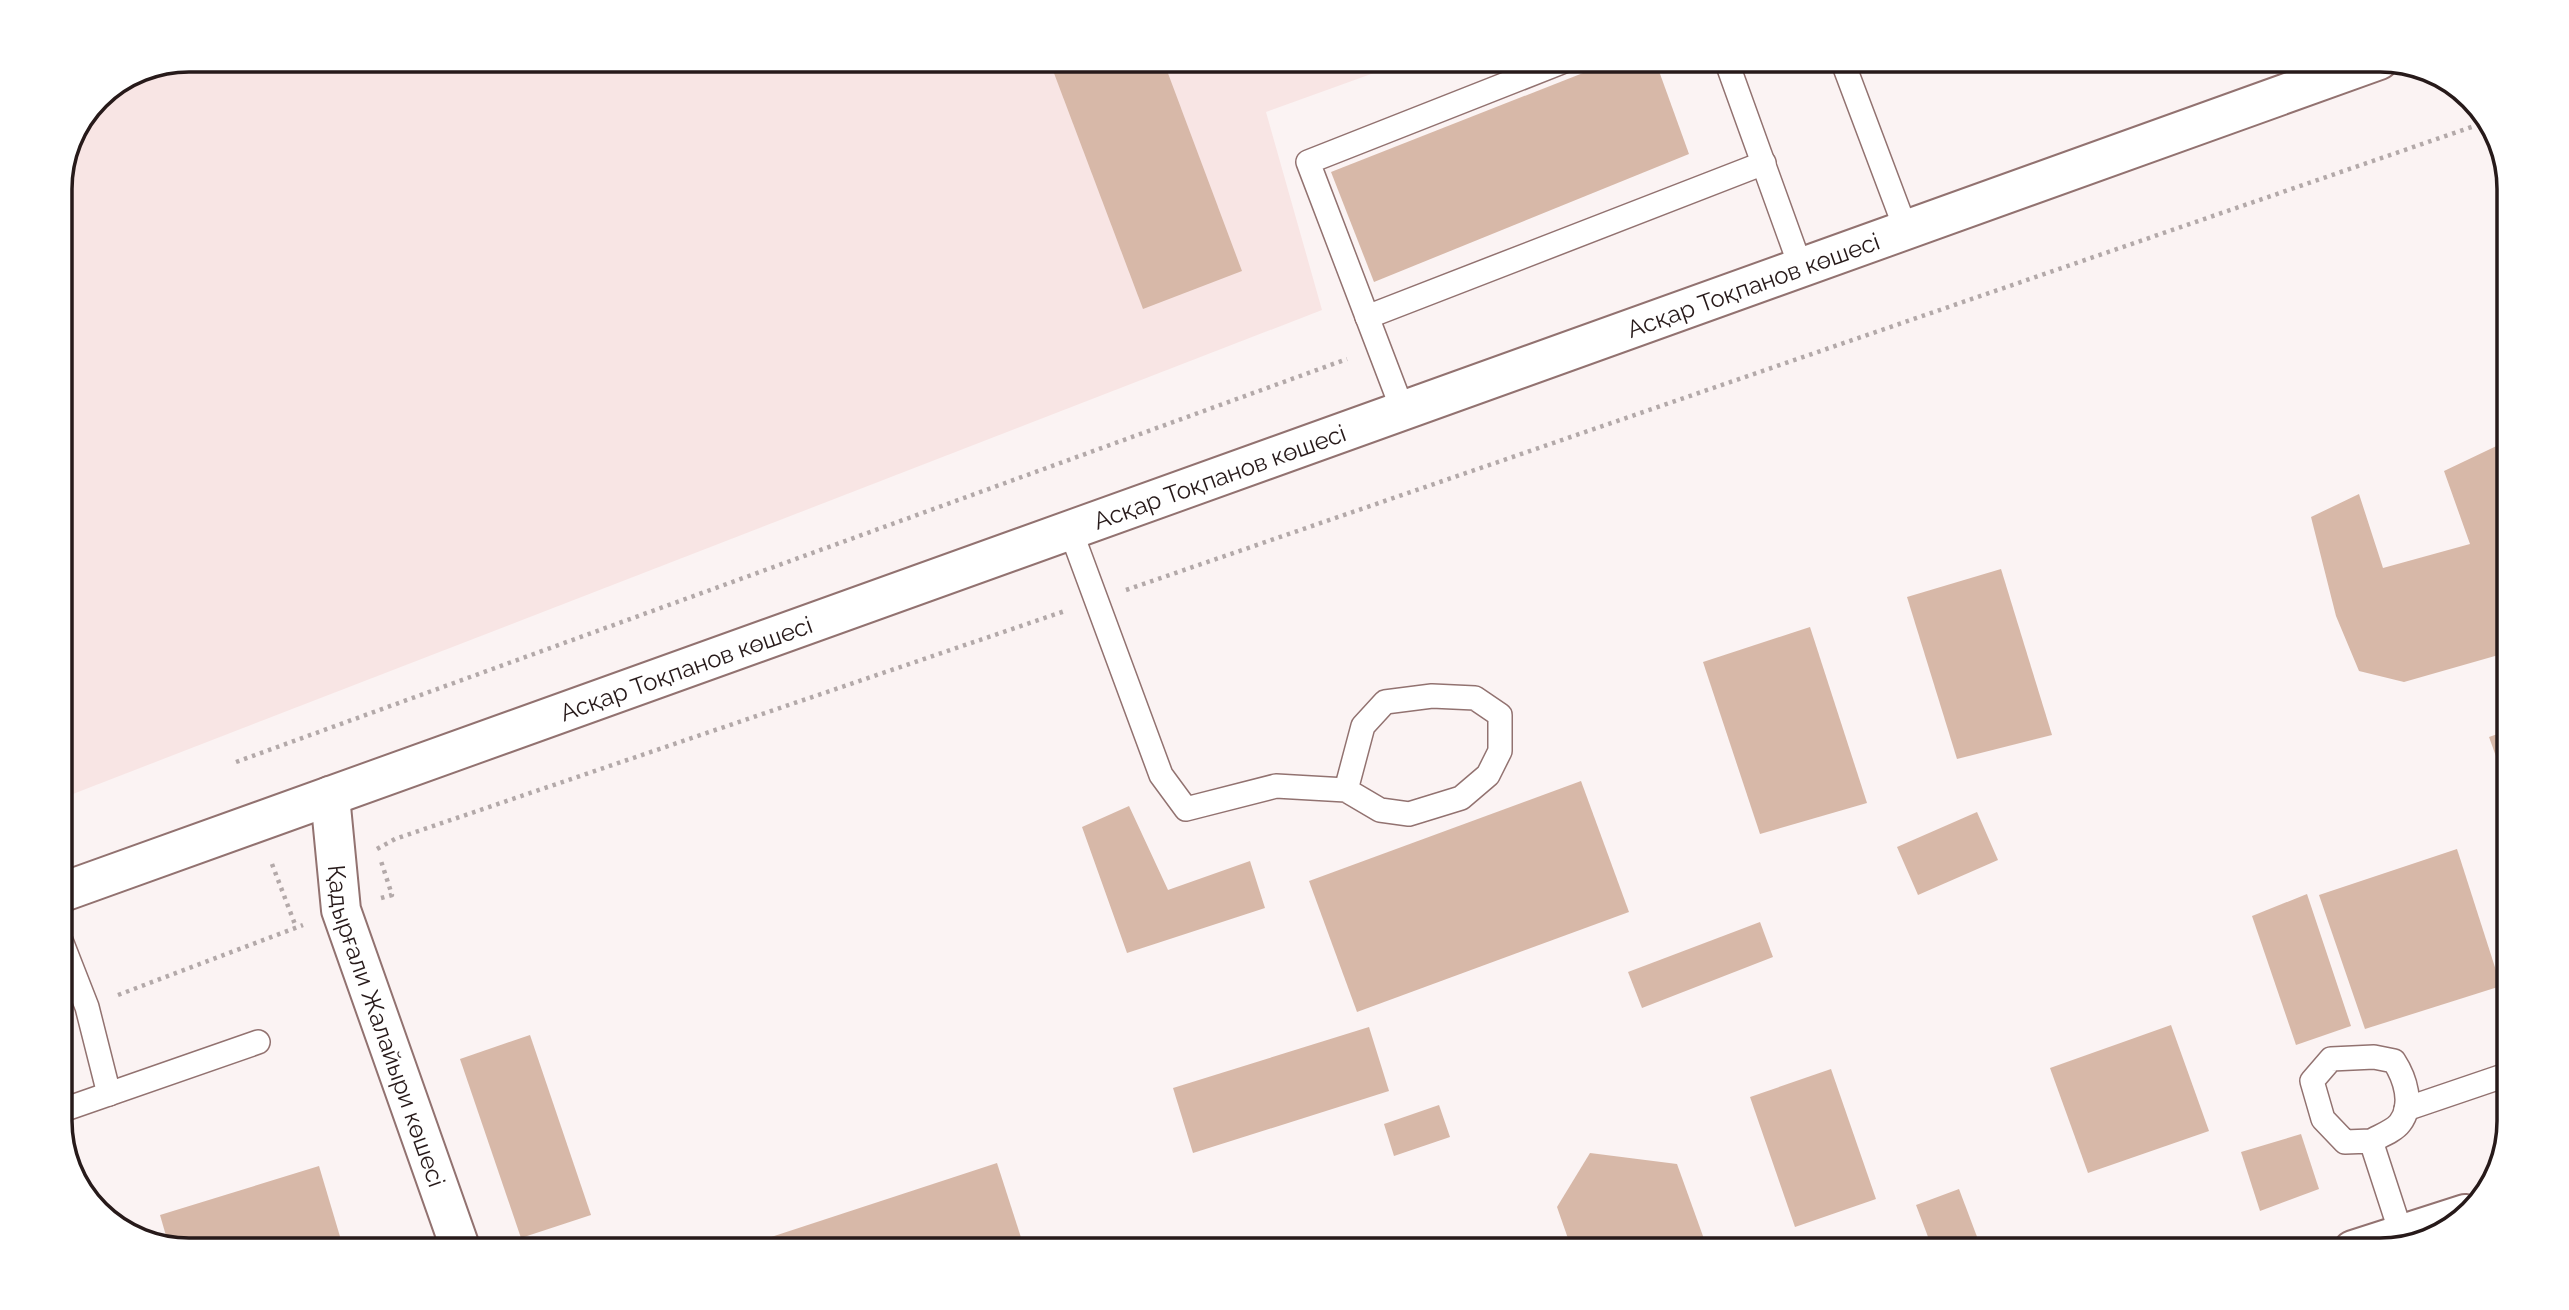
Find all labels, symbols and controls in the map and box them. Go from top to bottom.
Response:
street label: Асқар Тоқпанов көшесі [1623,226,1883,343]
street label: Асқар Тоқпанов көшесі [1089,418,1350,535]
street label: Асқар Тоқпанов көшесі [556,610,816,727]
street label: Қадырғали Жалайыри көшесі [322,863,452,1191]

